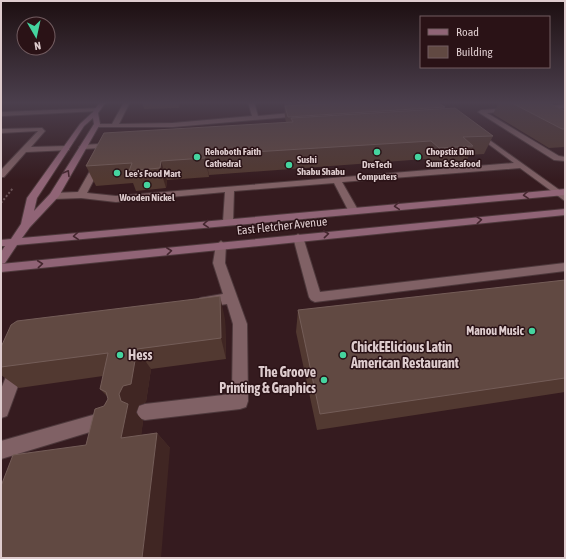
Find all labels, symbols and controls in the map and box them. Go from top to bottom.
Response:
north arrow [16,16,56,56]
legend [420,16,550,68]
text: Road [456,25,479,39]
text: N [33,39,42,52]
text: Building [456,45,494,59]
place label: Rehoboth Faith Cathedral [205,146,261,169]
place label: Chopstix Dim Sum & Seafood [426,146,481,169]
marker: DreTech Computers [372,147,382,157]
marker: Rehoboth Faith Cathedral [192,152,202,162]
marker: Chopstix Dim Sum & Seafood [413,152,423,162]
place label: Sushi Shabu Shabu [297,154,345,177]
place label: DreTech Computers [357,159,397,182]
marker: Sushi Shabu Shabu [284,160,294,170]
marker: Lee's Food Mart [112,168,122,178]
place label: Lee's Food Mart [125,168,181,179]
one-way arrow [63,170,70,177]
marker: Wooden Nickel [142,180,152,190]
one-way arrow [523,191,529,200]
place label: Wooden Nickel [118,192,175,203]
one-way arrow [394,202,400,211]
street label: East Fletcher Avenue [236,214,328,238]
one-way arrow [475,215,482,224]
one-way arrow [202,219,209,228]
one-way arrow [323,230,329,239]
one-way arrow [73,232,79,241]
one-way arrow [166,246,172,255]
one-way arrow [37,260,43,269]
place label: Manou Music [466,324,525,338]
marker: Manou Music [527,326,537,336]
place label: ChickEElicious Latin American Restaurant [350,339,459,371]
place label: Hess [128,347,152,363]
marker: Hess [115,350,125,360]
marker: ChickEElicious Latin American Restaurant [338,350,348,360]
place label: The Groove Printing & Graphics [219,364,316,396]
marker: The Groove Printing & Graphics [319,375,329,385]

